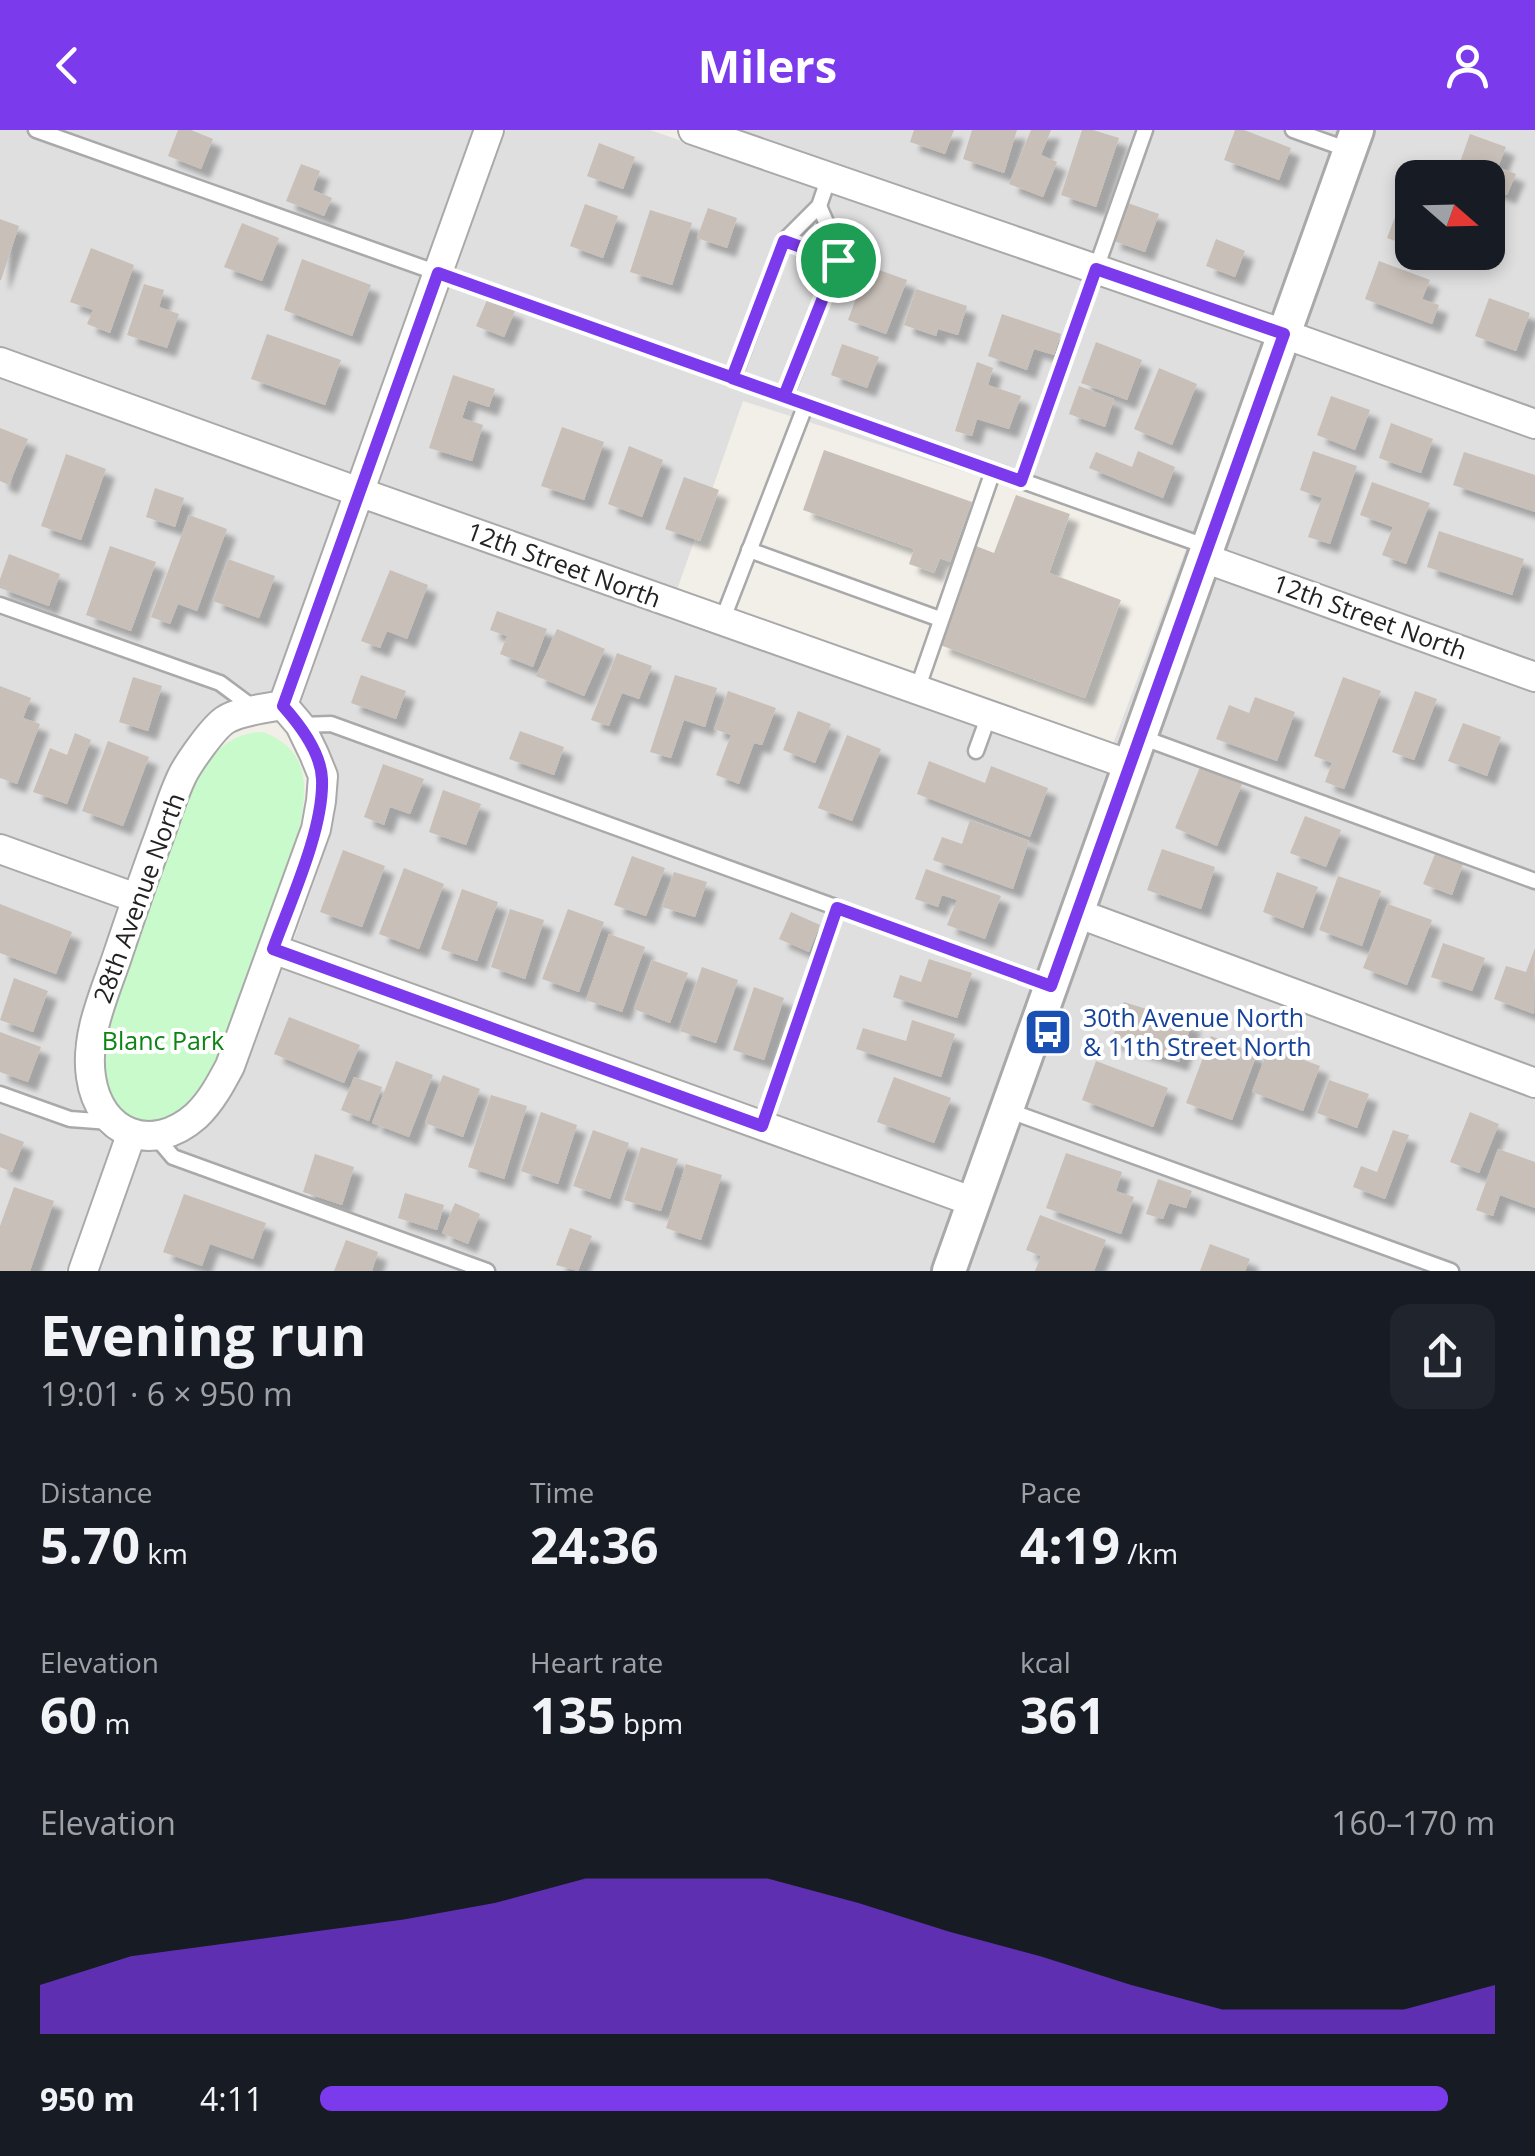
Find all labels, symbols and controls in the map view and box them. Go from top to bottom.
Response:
text: Milers [698,35,837,96]
icon: back [40,38,95,93]
icon: person [1440,38,1495,93]
north arrow [1395,160,1505,270]
map controls [1395,160,1505,270]
pin [796,218,881,303]
icon: arrive [811,233,866,288]
street label: 12th Street North [463,513,666,615]
street label: 12th Street North [1269,565,1472,667]
street label: 28th Avenue North [84,788,192,1007]
place label: 30th Avenue North & 11th Street North [1083,1000,1312,1063]
bus stop icon: 30th Avenue North & 11th Street North [1022,1006,1074,1058]
park label: Blanc Park [102,1023,224,1057]
text: Evening run [40,1297,366,1372]
button: share [1390,1304,1495,1409]
text: 19:01 · 6 × 950 m [40,1372,293,1415]
text: Distance [40,1473,153,1511]
text: Time [530,1473,594,1511]
text: Pace [1020,1473,1082,1511]
text: 5.70 [40,1511,140,1579]
text: 24:36 [530,1511,659,1579]
text: 4:19 [1020,1511,1120,1579]
text: km [140,1534,188,1572]
text: /km [1120,1534,1178,1572]
text: Elevation [40,1643,159,1681]
text: Heart rate [530,1643,663,1681]
text: kcal [1020,1643,1071,1681]
text: 60 [40,1681,97,1749]
text: 135 [530,1681,616,1749]
text: 361 [1020,1681,1106,1749]
text: m [97,1704,130,1742]
text: bpm [616,1704,683,1742]
text: Elevation [40,1801,176,1844]
text: 160–170 m [1331,1801,1495,1844]
text: 950 m [40,2077,135,2120]
text: 4:11 [200,2077,263,2120]

